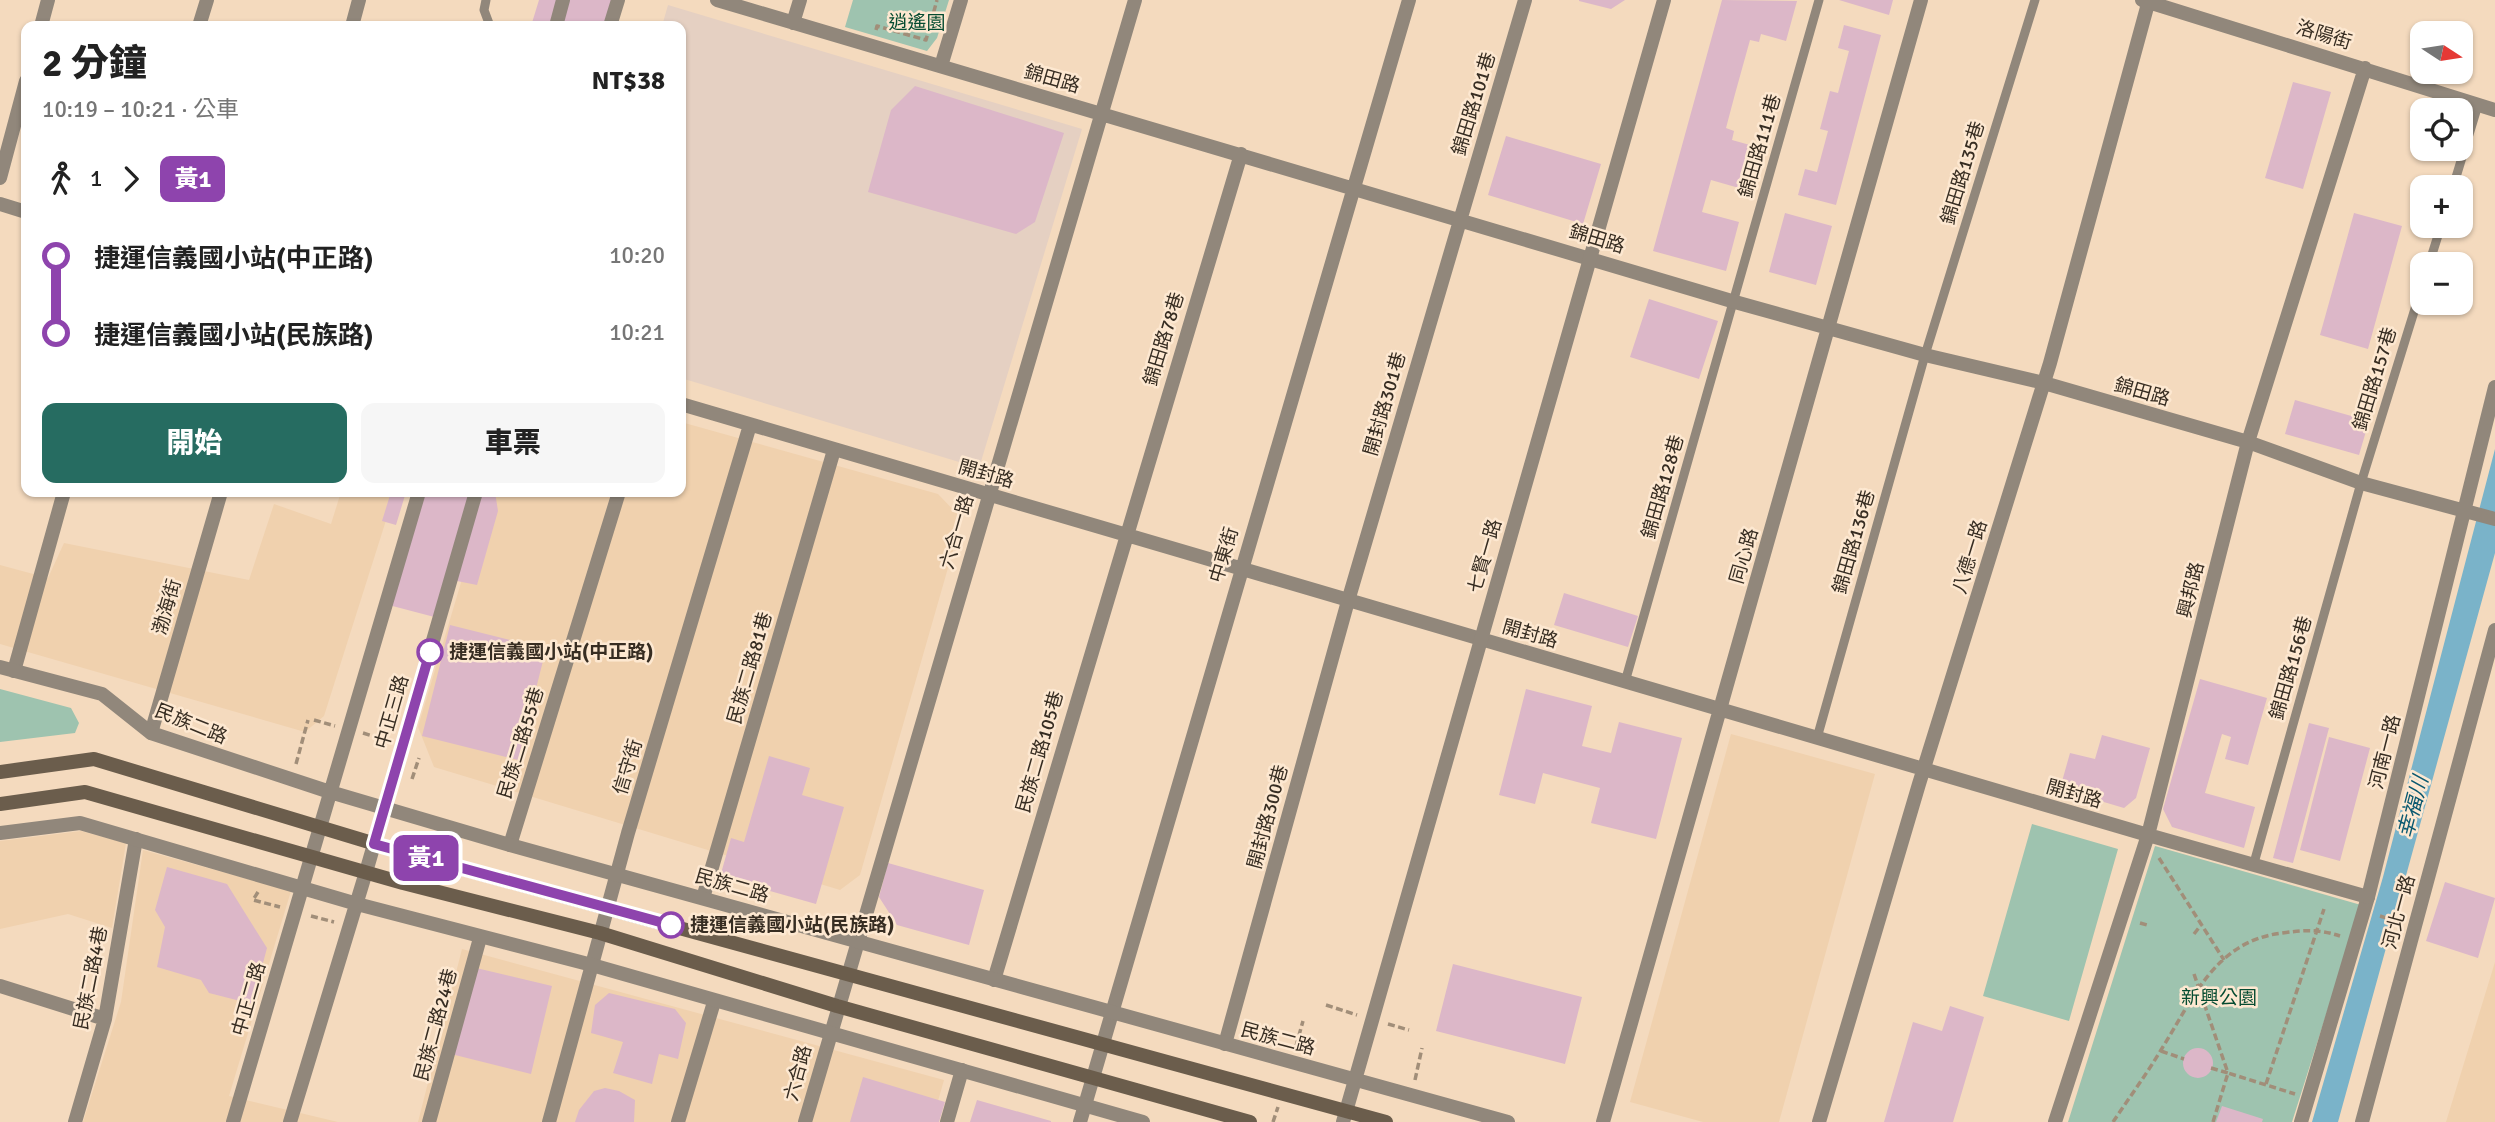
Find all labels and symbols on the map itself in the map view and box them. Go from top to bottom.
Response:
park label: 逍遙園 [888,11,946,35]
street label: 洛陽街 [2293,15,2355,55]
north arrow [2410,21,2473,84]
street label: 錦田路101巷 [1447,49,1501,159]
street label: 錦田路 [1021,60,1083,98]
street label: 錦田路111巷 [1734,91,1786,201]
street label: 錦田路135巷 [1936,118,1990,228]
street label: 錦田路 [1566,219,1628,259]
street label: 錦田路78巷 [1138,289,1190,389]
street label: 錦田路157巷 [2348,324,2402,434]
street label: 開封路301巷 [1359,349,1411,459]
street label: 錦田路 [2111,373,2173,411]
street label: 錦田路128巷 [1637,432,1689,542]
street label: 開封路 [955,455,1017,493]
street label: 錦田路136巷 [1828,487,1880,597]
street label: 六合一路 [935,492,979,572]
street label: 七賢一路 [1463,516,1507,596]
street label: 八德一路 [1947,517,1993,597]
street label: 中東街 [1204,524,1244,586]
street label: 同心路 [1725,525,1763,587]
street label: 興邦路 [2172,559,2210,621]
street label: 渤海街 [148,576,186,638]
street label: 民族二路81巷 [723,609,777,727]
street label: 錦田路156巷 [2265,613,2317,723]
street label: 開封路 [1499,615,1561,653]
marker: 捷運信義國小站(中正路) [417,639,443,665]
place label: 捷運信義國小站(中正路) [449,640,653,664]
street label: 中正三路 [370,672,414,752]
street label: 民族二路55巷 [493,684,549,802]
street label: 民族二路105巷 [1011,688,1069,816]
street label: 民族二路 [151,699,231,749]
street label: 河南一路 [2364,712,2406,792]
street label: 信守街 [608,736,648,798]
street label: 開封路300巷 [1243,762,1293,872]
water label: 幸福川 [2392,771,2434,841]
street label: 開封路 [2043,775,2105,813]
line badge: 黃1 [394,835,458,881]
street label: 民族二路 [692,864,772,908]
street label: 河北一路 [2378,872,2420,952]
marker: 捷運信義國小站(民族路) [658,912,684,938]
place label: 捷運信義國小站(民族路) [690,913,894,937]
street label: 民族二路4巷 [69,924,113,1032]
street label: 中正二路 [227,959,271,1039]
street label: 民族二路24巷 [409,966,463,1084]
park label: 新興公園 [2181,986,2257,1010]
street label: 民族二路 [1238,1018,1318,1060]
street label: 六合路 [779,1042,817,1104]

